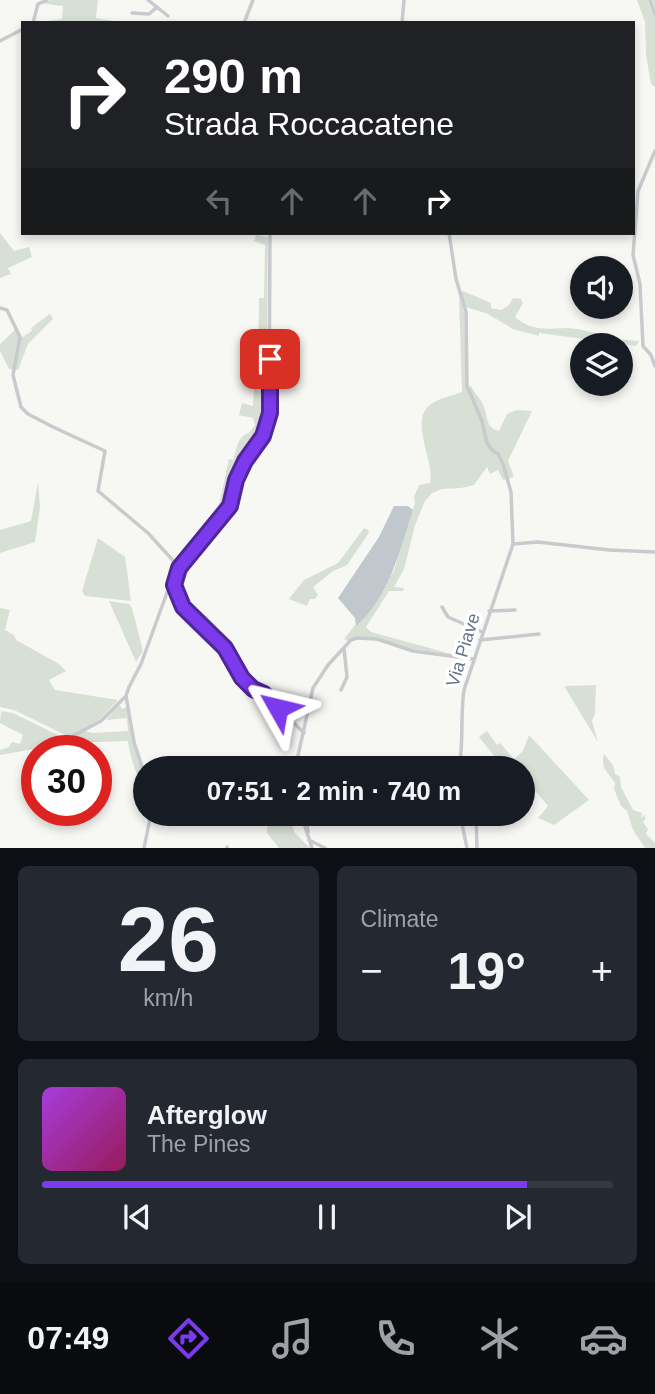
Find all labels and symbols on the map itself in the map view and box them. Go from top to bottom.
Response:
pin [240,329,300,389]
street label: Via Piave [442,611,484,689]
position arrow [241,671,315,745]
speed limit sign: 30 [21,735,112,826]

